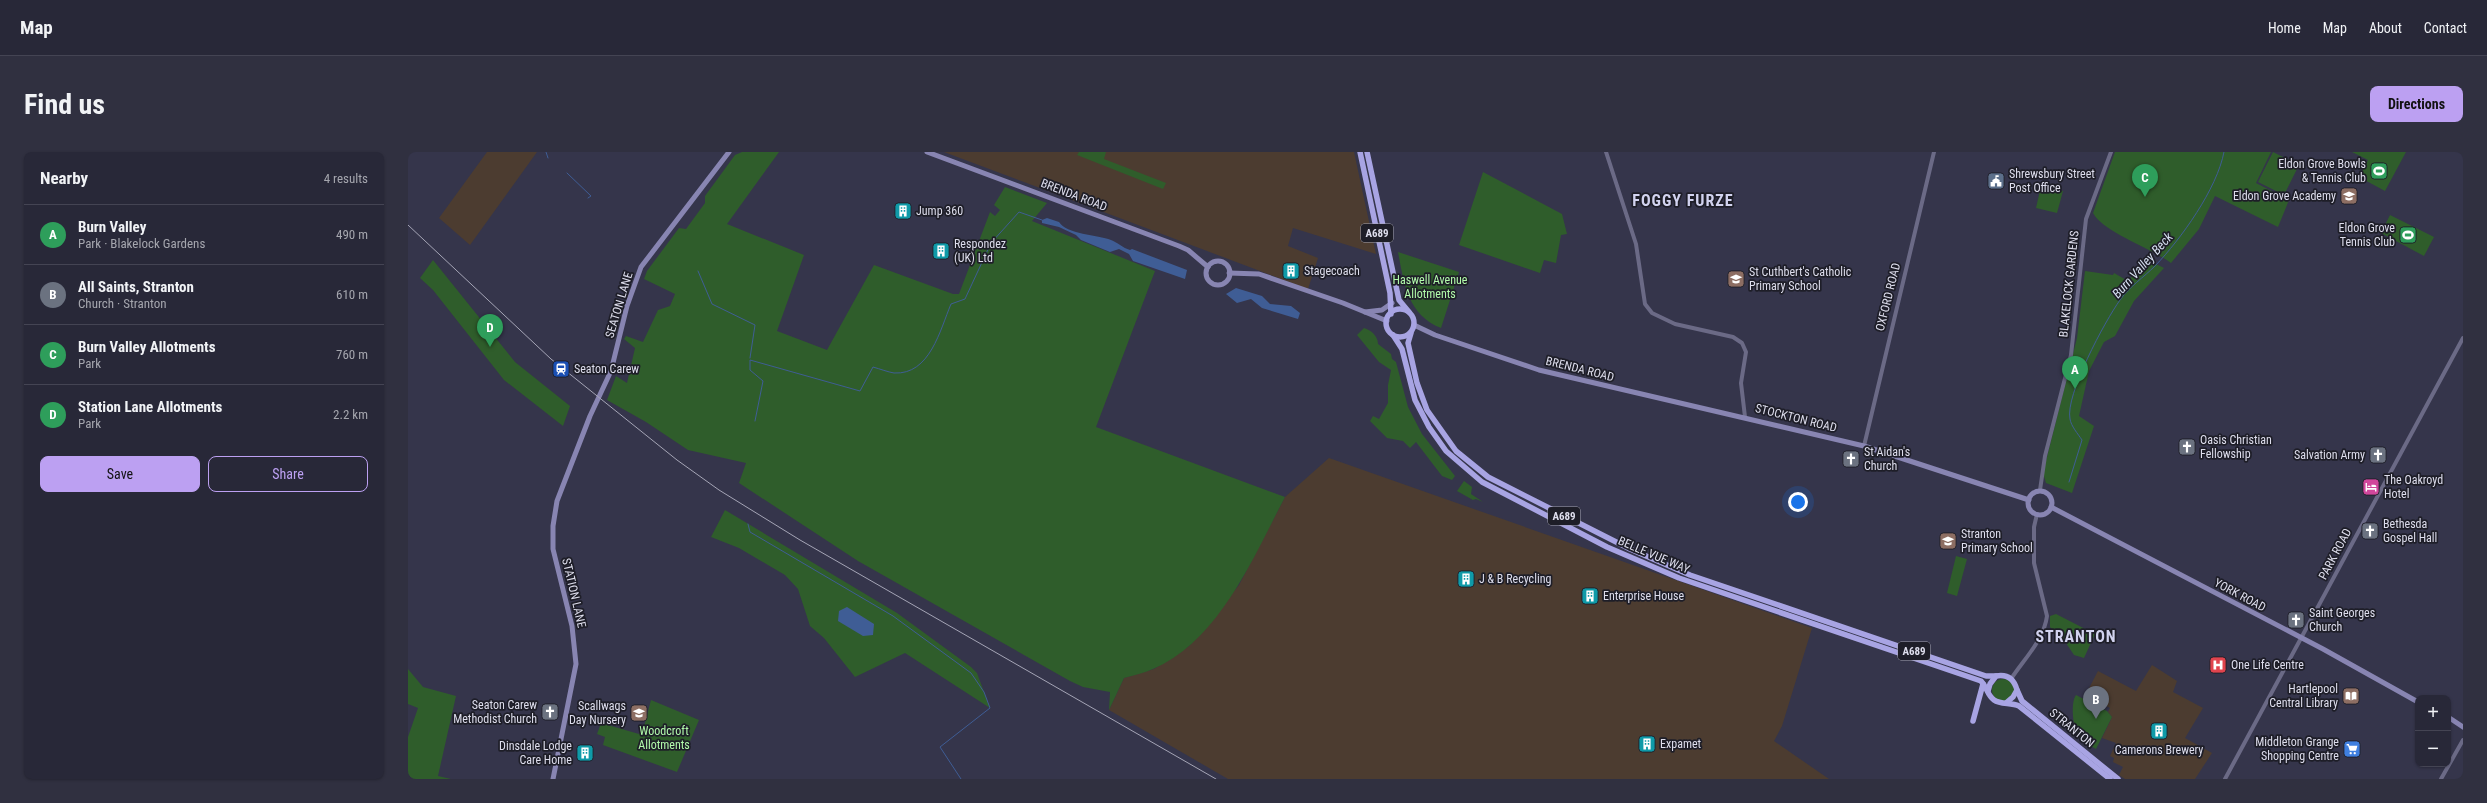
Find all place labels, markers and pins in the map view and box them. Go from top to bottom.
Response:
place label: Eldon Grove Bowls & Tennis Club [2278,157,2366,185]
sports icon: Eldon Grove Bowls & Tennis Club [2369,161,2389,181]
pin: C [2132,164,2158,197]
place label: Shrewsbury Street Post Office [2009,167,2095,195]
public building icon: Shrewsbury Street Post Office [1986,171,2006,191]
school or university icon: Eldon Grove Academy [2339,186,2359,206]
place label: Eldon Grove Academy [2233,189,2336,203]
building icon: Jump 360 [893,201,913,221]
place label: Jump 360 [916,204,963,218]
place label: Eldon Grove Tennis Club [2338,221,2395,249]
sports icon: Eldon Grove Tennis Club [2398,225,2418,245]
place label: Respondez (UK) Ltd [954,237,1006,265]
building icon: Respondez (UK) Ltd [931,241,951,261]
building icon: Stagecoach [1281,261,1301,281]
place label: Stagecoach [1304,264,1360,278]
place label: St Cuthbert's Catholic Primary School [1749,265,1852,293]
school or university icon: St Cuthbert's Catholic Primary School [1726,269,1746,289]
pin: D [477,314,503,347]
pin: A [2062,356,2088,389]
station icon: Seaton Carew [551,359,571,379]
place label: Seaton Carew [574,362,639,376]
place label: Oasis Christian Fellowship [2200,433,2272,461]
church icon: Oasis Christian Fellowship [2177,437,2197,457]
place label: St Aidan's Church [1864,445,1910,473]
church icon: Salvation Army [2368,445,2388,465]
place label: Salvation Army [2294,448,2365,462]
church icon: St Aidan's Church [1841,449,1861,469]
place label: The Oakroyd Hotel [2384,473,2443,501]
hotel icon: The Oakroyd Hotel [2361,477,2381,497]
place label: Bethesda Gospel Hall [2383,517,2437,545]
church icon: Bethesda Gospel Hall [2360,521,2380,541]
place label: Stranton Primary School [1961,527,2033,555]
school or university icon: Stranton Primary School [1938,531,1958,551]
building icon: J & B Recycling [1456,569,1476,589]
place label: J & B Recycling [1479,572,1551,586]
building icon: Enterprise House [1580,586,1600,606]
place label: Enterprise House [1603,589,1685,603]
place label: Saint Georges Church [2309,606,2375,634]
church icon: Saint Georges Church [2286,610,2306,630]
hospital icon: One Life Centre [2208,655,2228,675]
place label: One Life Centre [2231,658,2304,672]
place label: Hartlepool Central Library [2269,682,2338,710]
pin: B [2083,686,2109,719]
library icon: Hartlepool Central Library [2341,686,2361,706]
place label: Seaton Carew Methodist Church [453,698,537,726]
place label: Scallwags Day Nursery [569,699,626,727]
church icon: Seaton Carew Methodist Church [540,702,560,722]
school or university icon: Scallwags Day Nursery [629,703,649,723]
building icon: Camerons Brewery [2149,721,2169,741]
building icon: Expamet [1637,734,1657,754]
place label: Middleton Grange Shopping Centre [2255,735,2339,763]
place label: Expamet [1660,737,1702,751]
place label: Dinsdale Lodge Care Home [499,739,572,767]
supermarket icon: Middleton Grange Shopping Centre [2342,739,2362,759]
building icon: Dinsdale Lodge Care Home [575,743,595,763]
place label: Camerons Brewery [2115,743,2203,757]

